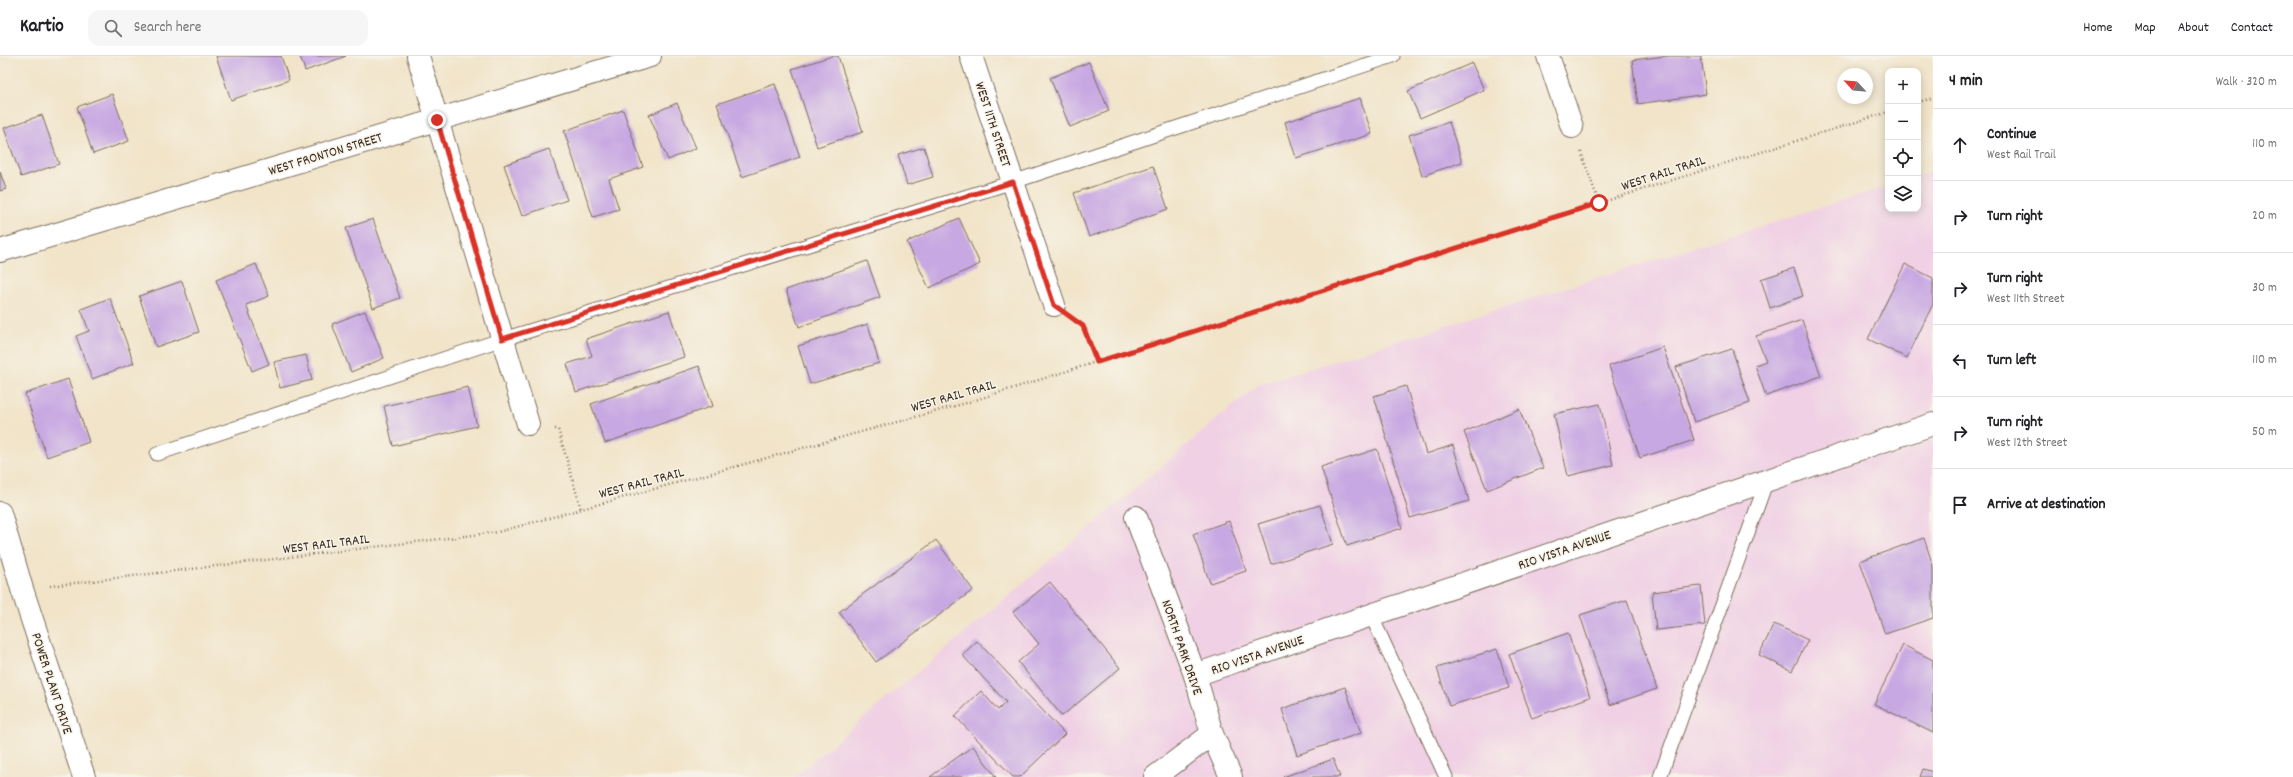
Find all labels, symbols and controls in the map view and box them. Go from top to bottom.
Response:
search box [88,10,368,46]
text: Kartio [20,14,64,41]
icon: search [102,17,124,39]
text: Search here [134,17,201,39]
text: Home [2083,18,2112,38]
text: Map [2134,18,2156,38]
text: About [2178,18,2209,38]
text: Contact [2231,18,2273,38]
north arrow [1837,68,1873,104]
map controls [1885,68,1921,212]
button: + [1885,68,1921,104]
text: 4 min [1949,70,1983,94]
text: Walk · 320 m [2216,73,2277,92]
street label: WEST 11TH STREET [969,79,1015,170]
button: − [1885,104,1921,140]
route end [428,111,446,129]
text: Continue [1987,124,2036,146]
street label: WEST FRONTON STREET [266,128,385,182]
icon: ahead [1949,134,1971,156]
text: 110 m [2252,135,2277,154]
button: locate [1885,140,1921,176]
text: West Rail Trail [1987,146,2056,165]
street label: WEST RAIL TRAIL [1619,151,1708,197]
button: layers [1885,176,1921,212]
route start [1590,194,1608,212]
icon: right [1949,206,1971,228]
text: Turn right [1987,206,2043,228]
text: 20 m [2252,207,2277,226]
text: Turn right [1987,268,2043,290]
icon: right [1949,278,1971,300]
text: 30 m [2252,279,2277,298]
text: West 11th Street [1987,290,2064,309]
icon: left [1949,350,1971,372]
text: Turn left [1987,350,2036,372]
text: 110 m [2252,351,2277,370]
street label: WEST RAIL TRAIL [909,375,998,419]
text: Turn right [1987,412,2043,434]
icon: right [1949,422,1971,444]
text: 50 m [2252,423,2277,442]
text: West 12th Street [1987,434,2067,453]
street label: WEST RAIL TRAIL [597,463,687,505]
icon: arrive [1949,494,1971,516]
text: Arrive at destination [1987,494,2105,516]
street label: RIO VISTA AVENUE [1516,525,1614,576]
street label: WEST RAIL TRAIL [282,530,371,560]
street label: NORTH PARK DRIVE [1155,597,1207,699]
street label: POWER PLANT DRIVE [25,630,77,738]
street label: RIO VISTA AVENUE [1209,630,1307,681]

